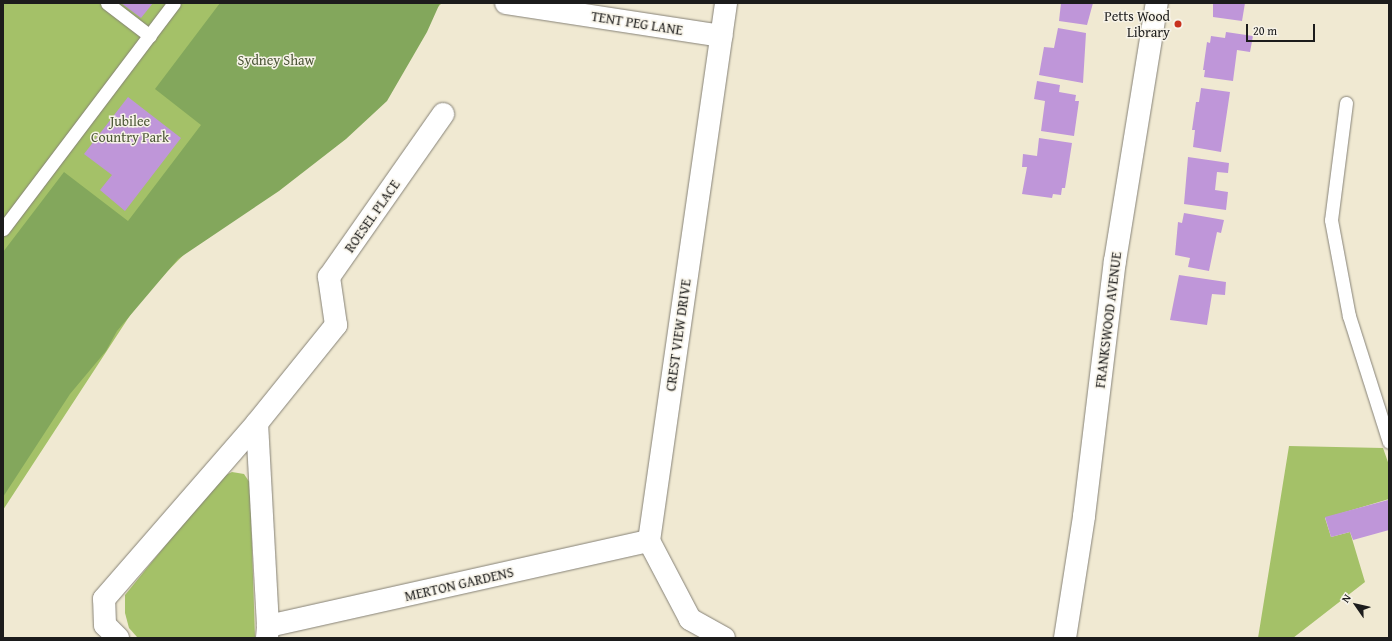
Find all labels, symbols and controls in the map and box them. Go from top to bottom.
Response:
street label: TENT PEG LANE [590,7,684,39]
place label: Petts Wood Library [1104,8,1170,40]
scale bar [1248,16,1317,42]
marker: Petts Wood Library [1173,19,1183,29]
text: 20 m [1253,22,1277,39]
park label: Sydney Shaw [238,52,314,68]
park label: Jubilee Country Park [91,113,169,146]
street label: ROESEL PLACE [341,176,403,256]
street label: FRANKSWOOD AVENUE [1091,251,1125,389]
street label: CREST VIEW DRIVE [662,278,694,392]
street label: MERTON GARDENS [403,563,515,605]
north arrow [1336,585,1376,625]
text: N [1337,591,1355,606]

